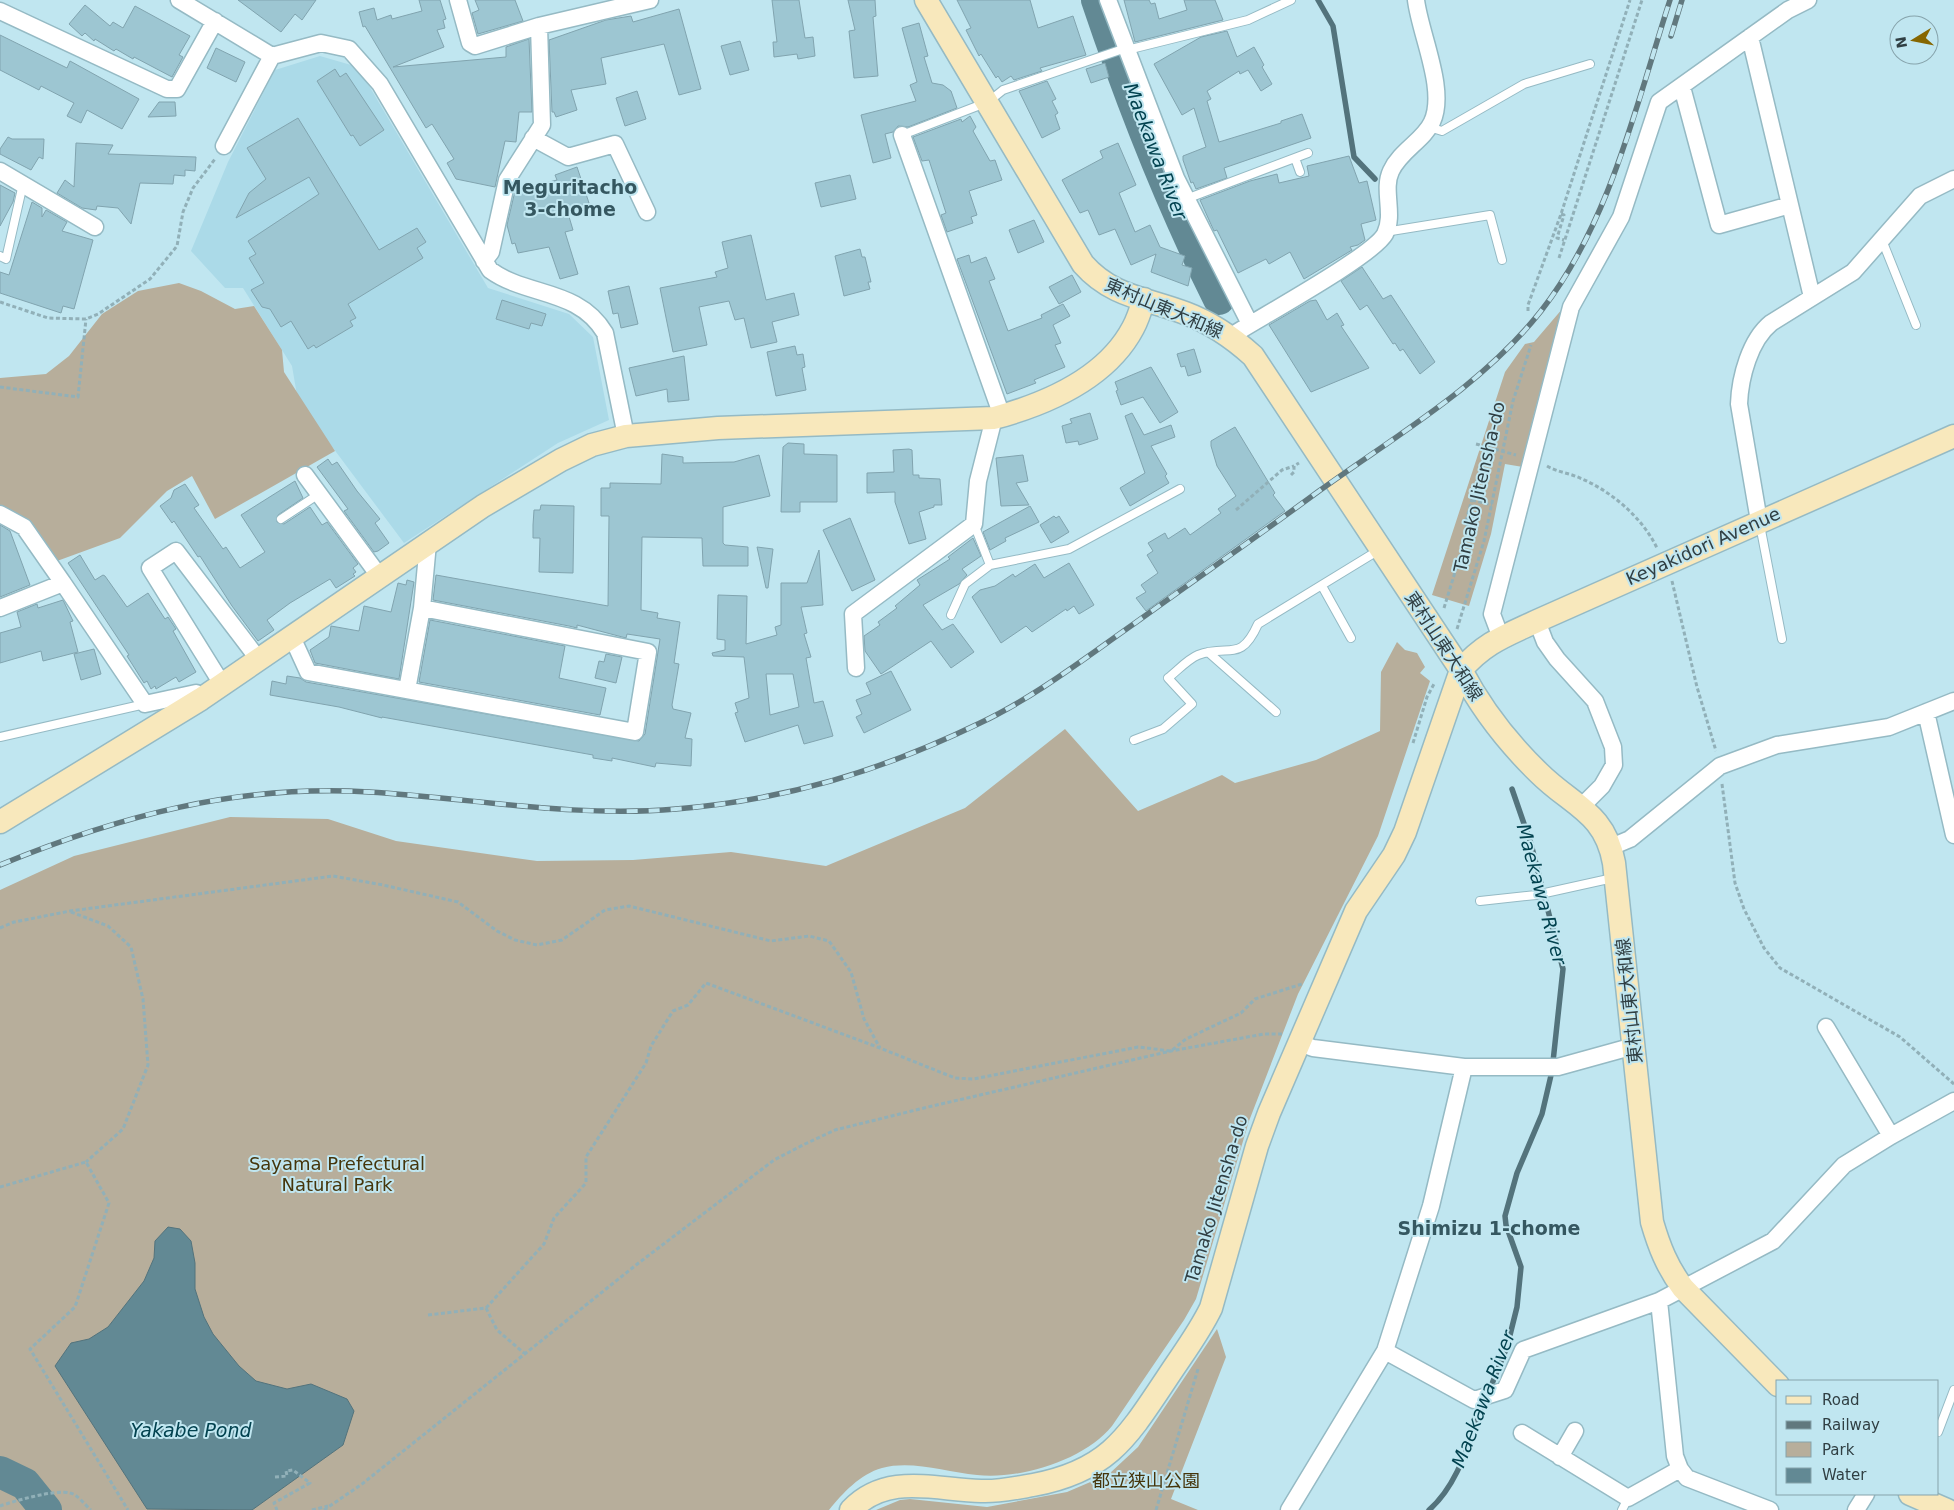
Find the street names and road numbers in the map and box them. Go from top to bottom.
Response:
street label: 東村山東大和線 [1102,274,1226,342]
street label: Tamako Jitensha-do [1449,400,1509,575]
street label: Keyakidori Avenue [1623,503,1783,589]
street label: 東村山東大和線 [1401,587,1487,705]
street label: 東村山東大和線 [1612,937,1646,1065]
street label: Tamako Jitensha-do [1180,1112,1252,1287]

